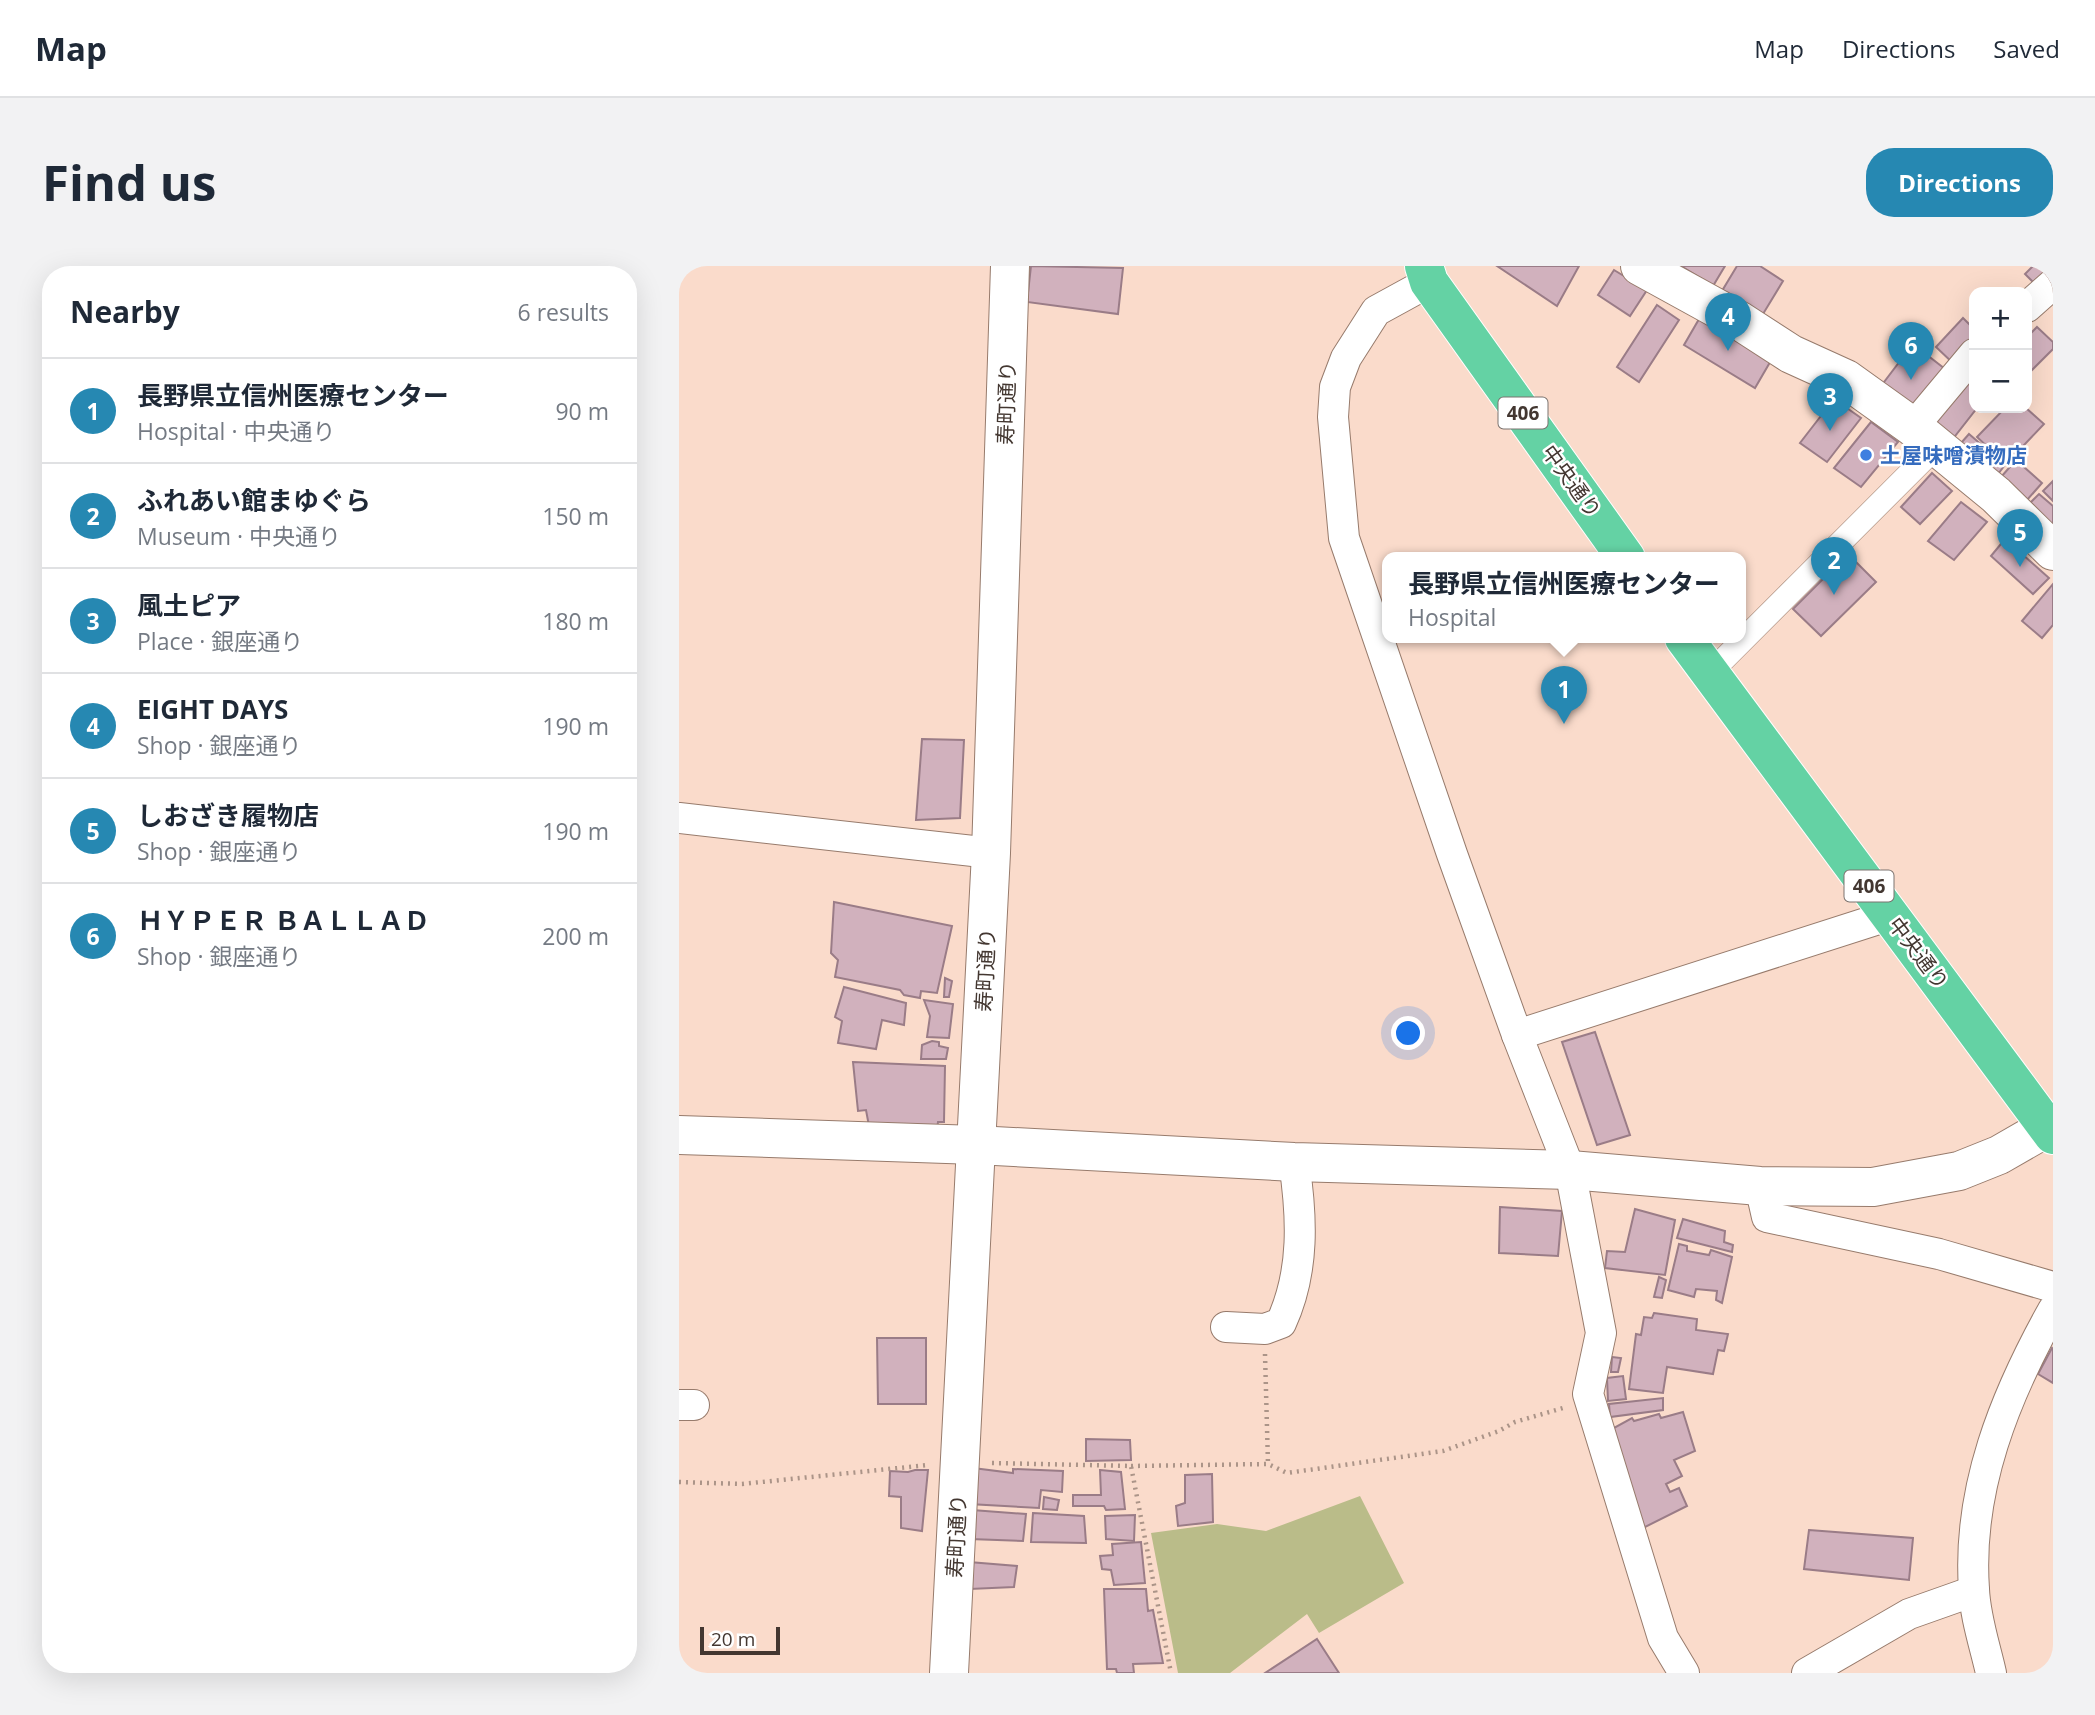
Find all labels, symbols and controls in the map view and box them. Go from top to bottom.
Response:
text: Map [35,26,107,71]
text: Map [1754,32,1804,65]
text: Directions [1842,32,1955,65]
text: Saved [1993,32,2060,65]
button: Directions [1866,148,2053,217]
text: Find us [42,149,216,215]
map controls [1969,287,2032,413]
button: + [1969,287,2032,350]
text: Nearby [70,291,180,332]
pin: 4 [1705,293,1751,351]
text: 6 results [518,296,609,328]
pin: 6 [1888,322,1934,380]
button: − [1969,350,2032,413]
street label: 寿町通り [991,361,1021,445]
pin: 3 [1807,373,1853,431]
text: 長野県立信州医療センター [137,377,449,413]
text: 1 [86,395,100,427]
text: 90 m [555,395,609,427]
road number: 406 [1499,398,1547,428]
text: Hospital · 中央通り [137,415,335,447]
street label: 中央通り [1536,439,1608,523]
place label: 土屋味噌漬物店 [1880,441,2027,469]
marker: 土屋味噌漬物店 [1858,447,1874,463]
text: ふれあい館まゆぐら [137,482,371,518]
text: 2 [86,500,100,532]
text: 150 m [542,500,609,532]
pin: 5 [1997,509,2043,567]
text: Museum · 中央通り [137,520,341,552]
pin: 2 [1811,537,1857,595]
popup [1382,552,1746,643]
text: 長野県立信州医療センター [1408,565,1720,601]
text: 風土ピア [137,587,241,623]
text: Hospital [1408,601,1496,633]
text: 3 [86,605,100,637]
text: 180 m [542,605,609,637]
text: Place · 銀座通り [137,625,303,657]
pin: 1 [1541,666,1587,724]
text: EIGHT DAYS [137,691,288,727]
text: 4 [86,710,100,742]
text: 190 m [542,710,609,742]
text: Shop · 銀座通り [137,729,302,761]
text: しおざき履物店 [137,797,319,833]
text: 5 [86,815,100,847]
text: 190 m [542,815,609,847]
text: Shop · 銀座通り [137,835,302,867]
road number: 406 [1845,870,1893,902]
text: ＨＹＰＥＲ ＢＡＬＬＡＤ [137,902,430,938]
street label: 中央通り [1883,911,1955,995]
text: 6 [86,920,100,952]
text: 200 m [542,920,609,952]
street label: 寿町通り [969,927,1001,1013]
text: Shop · 銀座通り [137,940,302,972]
your location [1391,1016,1425,1050]
street label: 寿町通り [940,1493,972,1579]
scale bar [700,1624,781,1656]
text: 20 m [711,1626,755,1652]

